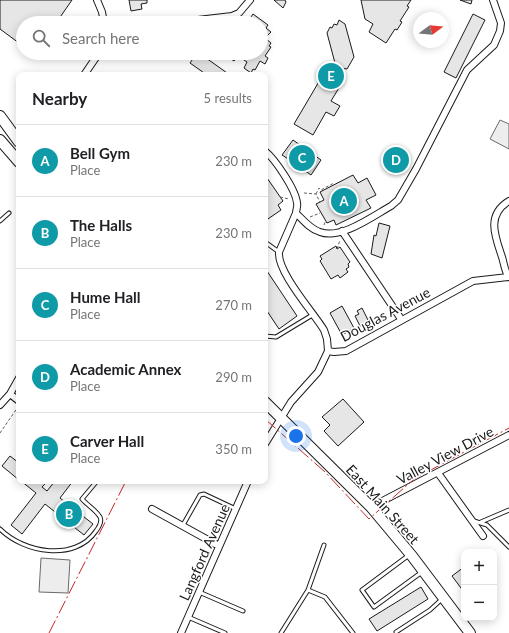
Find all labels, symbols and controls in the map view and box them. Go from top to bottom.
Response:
north arrow [413,12,449,48]
search box [16,16,268,60]
icon: search [30,27,52,49]
text: Search here [62,29,139,47]
pin: E [318,61,344,91]
text: Nearby [32,88,87,109]
text: 5 results [204,90,252,106]
pin: C [289,143,315,173]
text: Bell Gym [70,144,130,162]
pin: D [383,145,409,175]
text: A [40,153,50,169]
text: 230 m [215,153,252,169]
text: Place [70,162,100,178]
pin: A [331,186,357,216]
text: The Halls [70,216,132,234]
text: B [41,225,49,241]
text: 230 m [215,225,252,241]
text: Place [70,234,100,250]
street label: Douglas Avenue [337,283,433,345]
text: Hume Hall [70,288,141,306]
text: C [41,297,49,313]
text: 270 m [215,297,252,313]
text: Place [70,306,100,322]
text: Academic Annex [70,360,181,378]
text: D [40,369,50,385]
text: 290 m [215,369,252,385]
text: Place [70,378,100,394]
street label: Valley View Drive [394,422,496,488]
your location [286,426,306,446]
text: Carver Hall [70,432,144,450]
text: E [41,441,49,457]
text: 350 m [215,441,252,457]
text: Place [70,450,100,466]
street label: East Main Street [343,461,423,547]
pin: B [56,499,82,529]
street label: Langford Avenue [175,501,233,603]
map controls [461,549,497,621]
button: + [461,549,497,585]
button: − [461,585,497,621]

